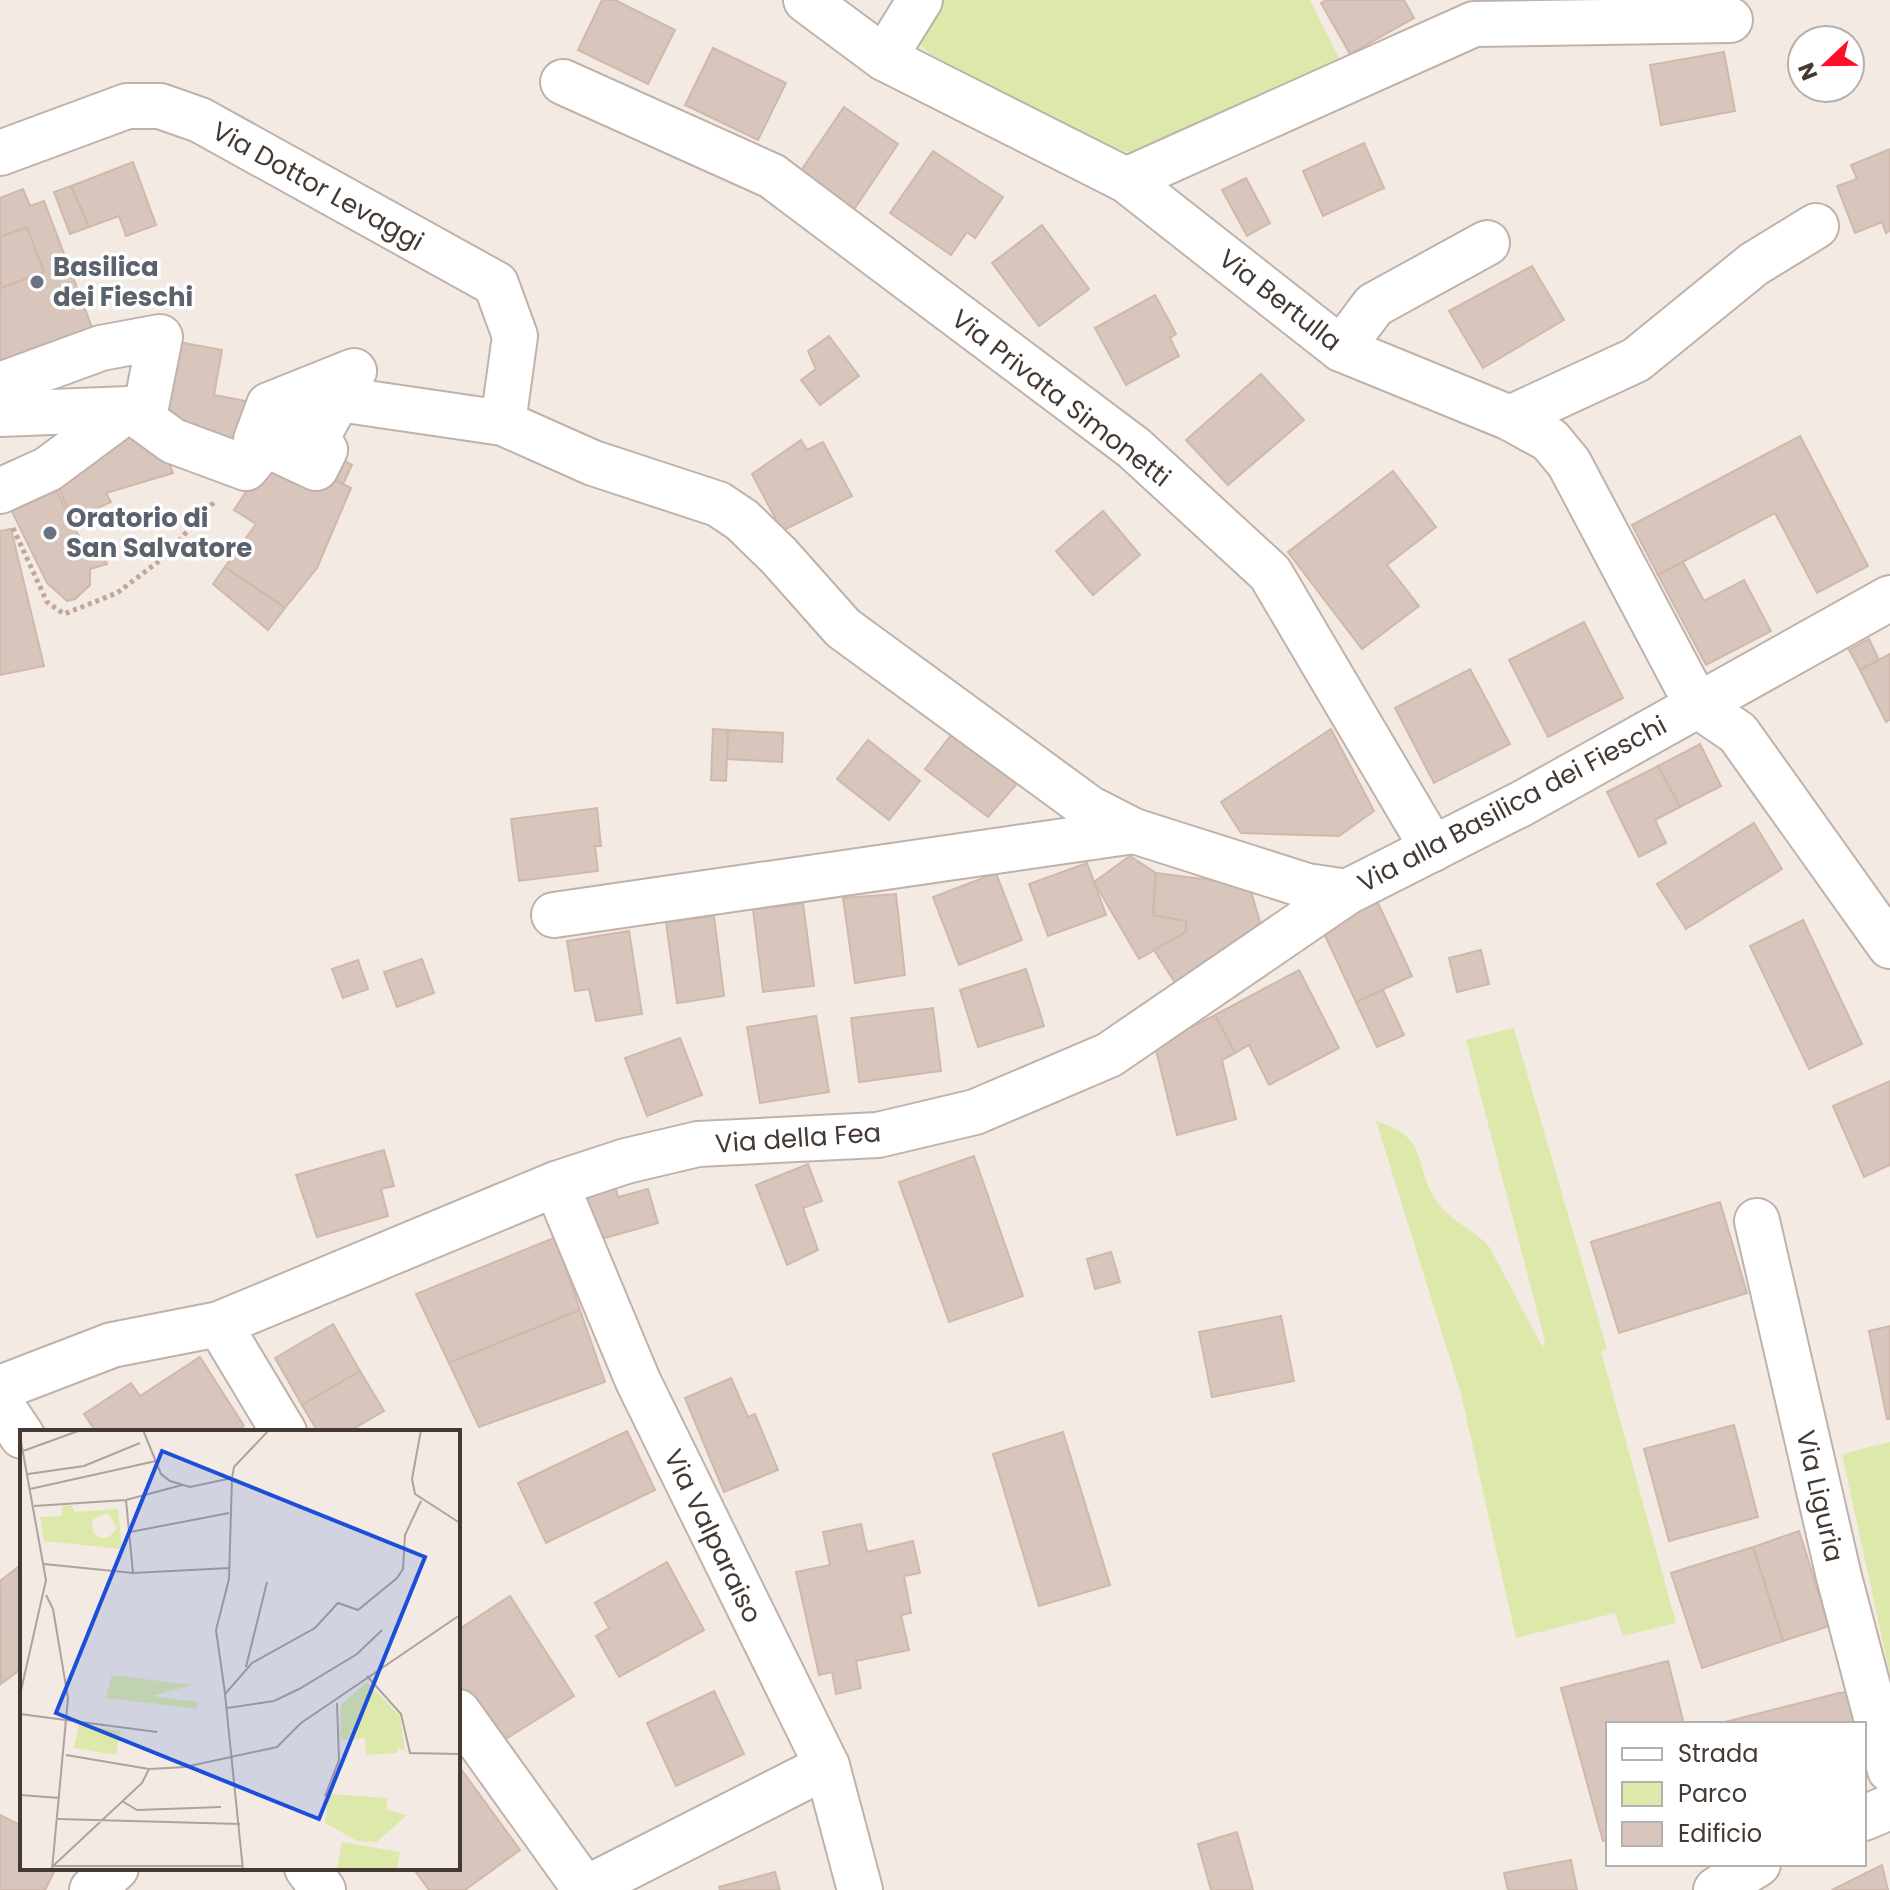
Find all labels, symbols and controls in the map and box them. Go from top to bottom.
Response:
north arrow [1786,24,1866,104]
text: N [1790,58,1825,85]
street label: Via Dottor Levaggi [206,113,430,259]
street label: Via Bertulla [1211,241,1349,359]
place label: Basilica dei Fieschi [53,249,193,315]
marker: Basilica dei Fieschi [28,273,46,291]
street label: Via Privata Simonetti [944,301,1178,495]
place label: Oratorio di San Salvatore [66,500,252,566]
marker: Oratorio di San Salvatore [41,524,59,542]
street label: Via alla Basilica dei Fieschi [1351,707,1673,901]
street label: Via della Fea [714,1114,882,1162]
street label: Via Liguria [1787,1427,1853,1565]
inset map [20,1430,460,1870]
street label: Via Valparaiso [655,1443,771,1629]
legend [1606,1722,1866,1866]
text: Strada [1678,1737,1758,1770]
text: Parco [1678,1777,1747,1810]
text: Edificio [1678,1817,1762,1850]

